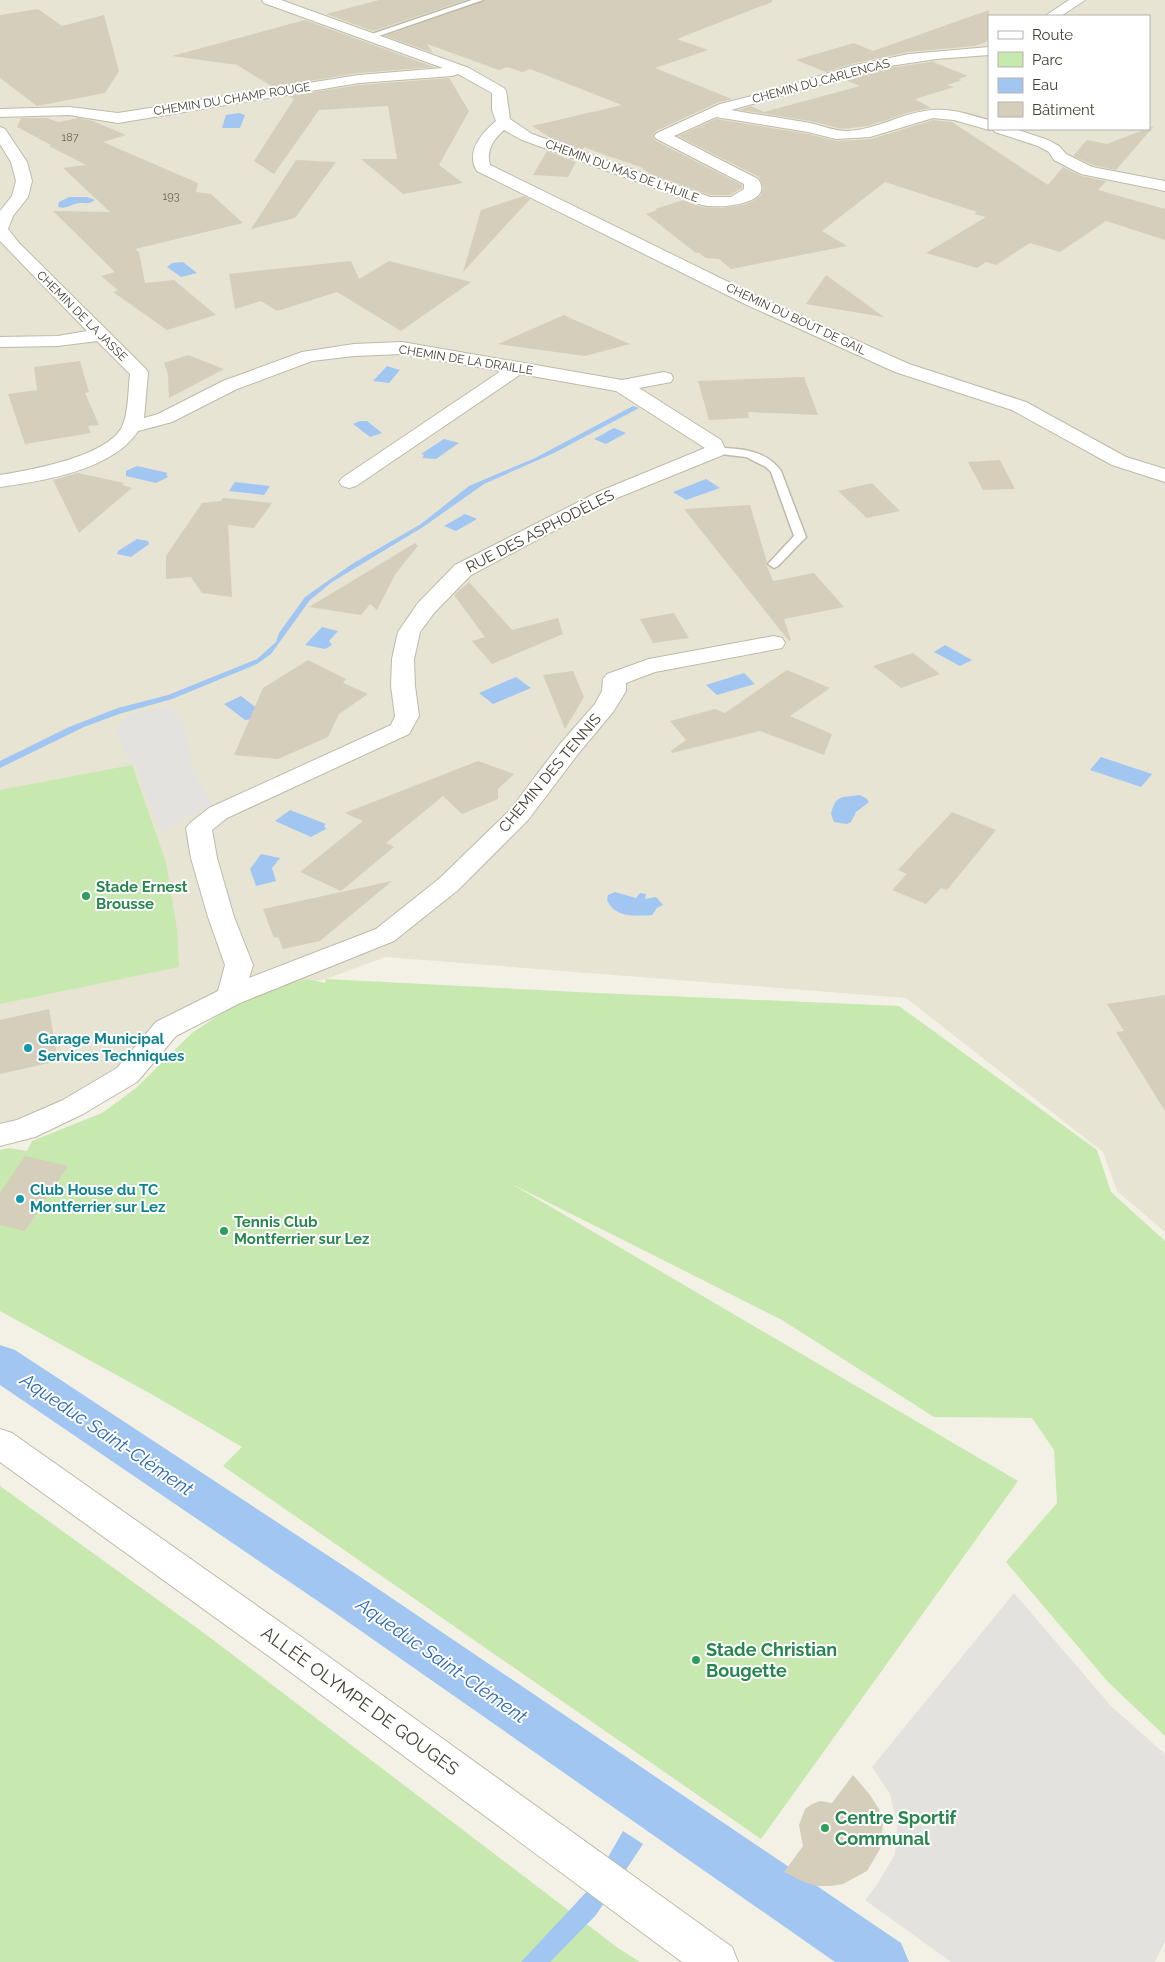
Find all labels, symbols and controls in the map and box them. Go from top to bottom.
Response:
legend [988,15,1150,130]
text: Route [1032,26,1073,44]
text: Parc [1032,51,1063,69]
street label: CHEMIN DU CARLENCAS [751,56,891,106]
text: Eau [1032,76,1058,94]
street label: CHEMIN DU CHAMP ROUGE [153,80,311,118]
text: Bâtiment [1032,101,1095,119]
house number: 187 [61,131,79,144]
street label: CHEMIN DU MAS DE L'HUILE [543,137,701,205]
house number: 193 [162,190,180,203]
street label: CHEMIN DE LA JASSE [34,268,130,364]
street label: CHEMIN DU BOUT DE GAIL [724,280,868,358]
street label: CHEMIN DE LA DRAILLE [398,342,534,378]
street label: RUE DES ASPHODÈLES [463,486,617,576]
street label: CHEMIN DES TENNIS [495,710,605,836]
place label: Stade Ernest Brousse [96,878,188,913]
marker: Stade Ernest Brousse [80,890,92,902]
place label: Garage Municipal Services Techniques [38,1030,184,1065]
marker: Garage Municipal Services Techniques [22,1042,34,1054]
place label: Club House du TC Montferrier sur Lez [30,1181,165,1216]
marker: Club House du TC Montferrier sur Lez [14,1193,26,1205]
place label: Tennis Club Montferrier sur Lez [234,1213,369,1248]
marker: Tennis Club Montferrier sur Lez [218,1225,230,1237]
water label: Aqueduc Saint-Clément [16,1368,198,1500]
water label: Aqueduc Saint-Clément [352,1592,532,1728]
street label: ALLÉE OLYMPE DE GOUGES [257,1621,464,1779]
place label: Stade Christian Bougette [706,1639,837,1681]
marker: Stade Christian Bougette [690,1654,702,1666]
place label: Centre Sportif Communal [835,1807,958,1849]
marker: Centre Sportif Communal [819,1822,831,1834]

